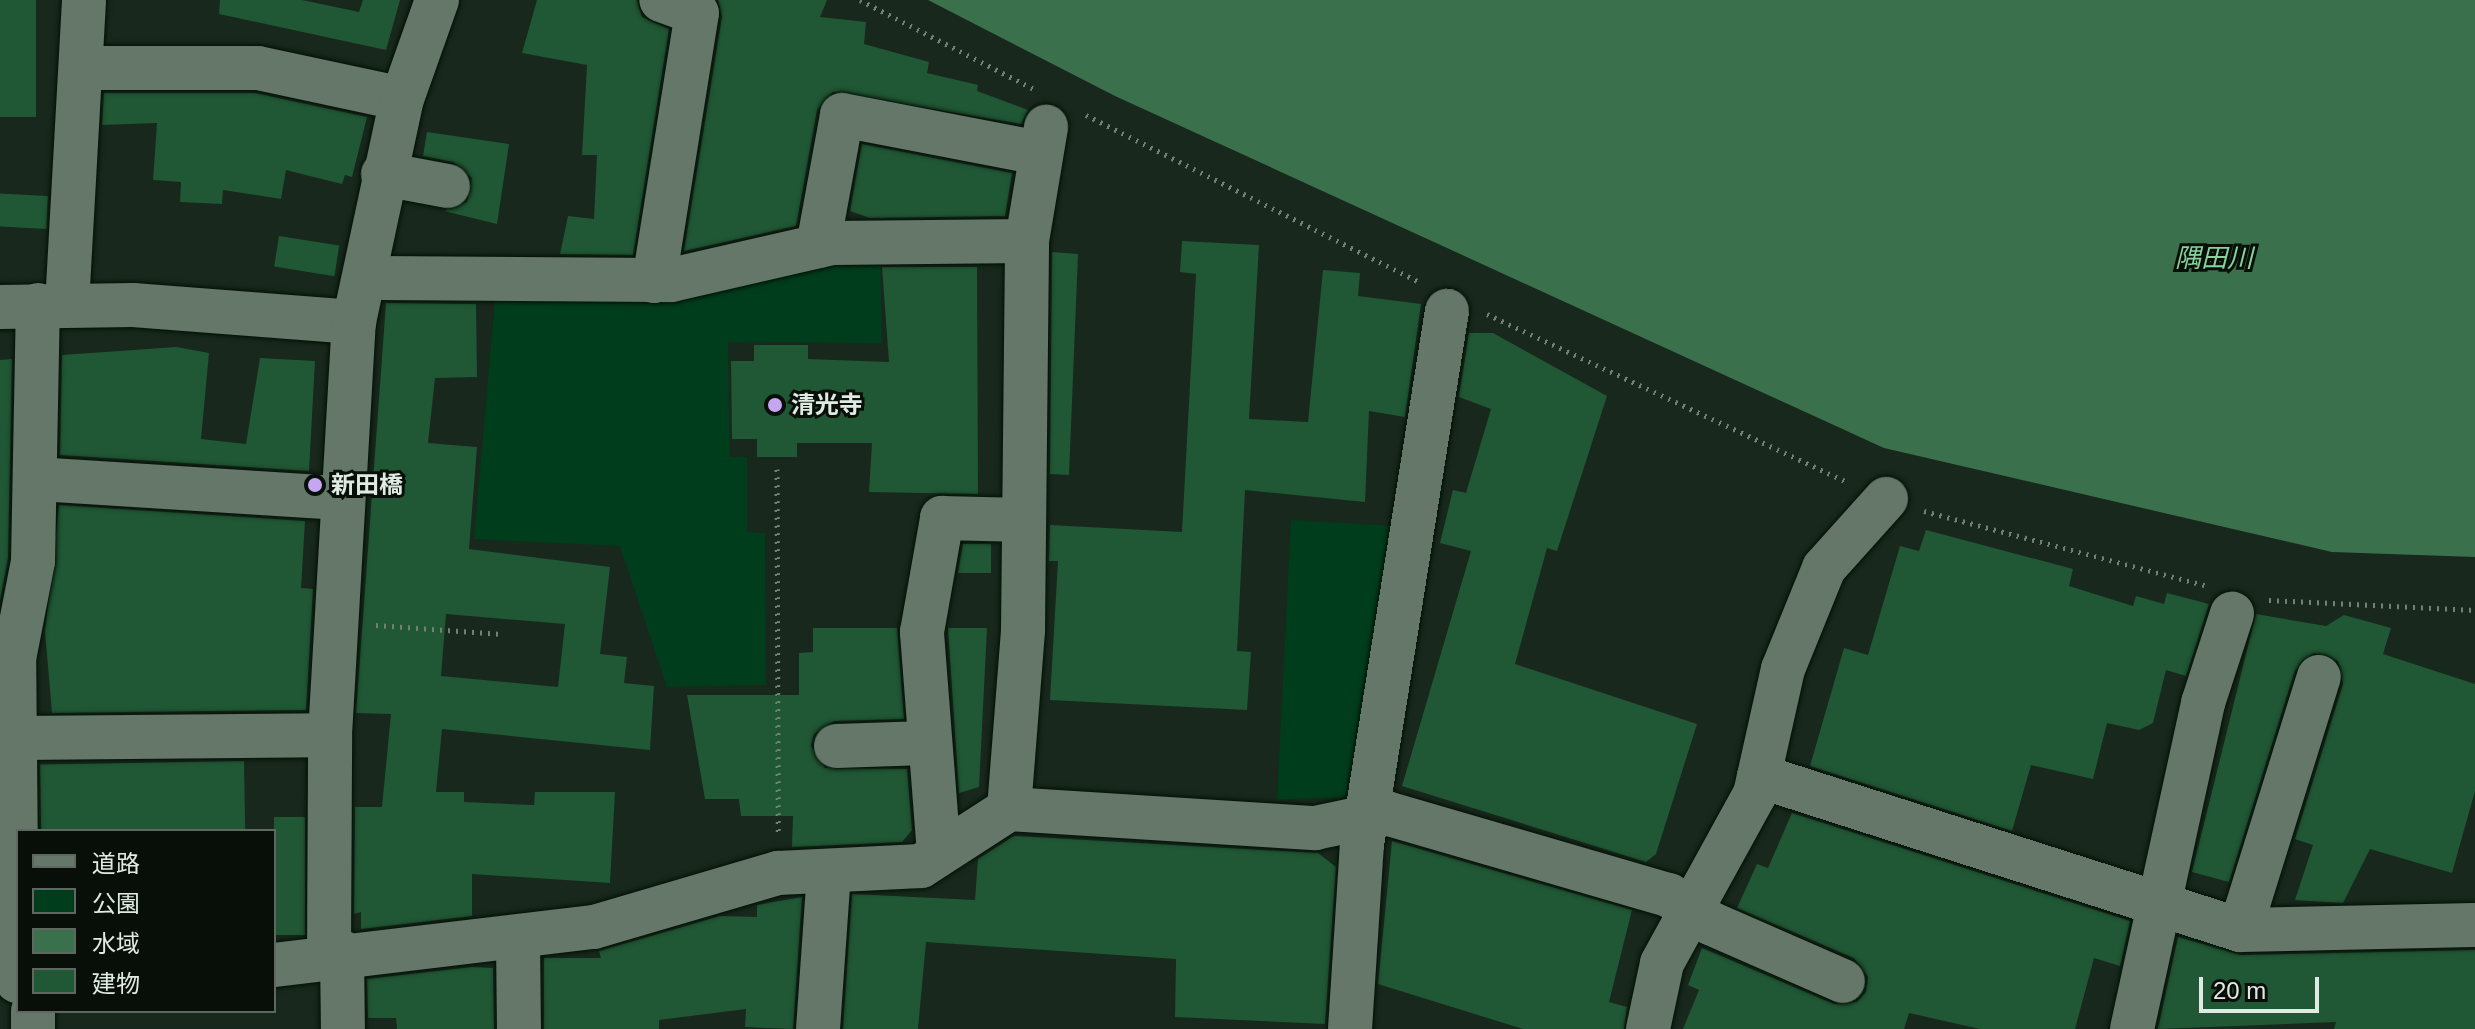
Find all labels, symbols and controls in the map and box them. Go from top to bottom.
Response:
water label: 隅田川 [2175,243,2253,275]
place label: 清光寺 [791,391,863,419]
marker: 清光寺 [766,396,784,414]
place label: 新田橋 [331,471,403,499]
marker: 新田橋 [306,476,324,494]
legend [16,829,276,1013]
text: 道路 [92,850,140,877]
text: 公園 [92,890,140,917]
text: 水域 [92,930,140,957]
scale bar [2203,961,2323,1011]
text: 建物 [92,970,140,997]
text: 20 m [2213,977,2266,1004]

